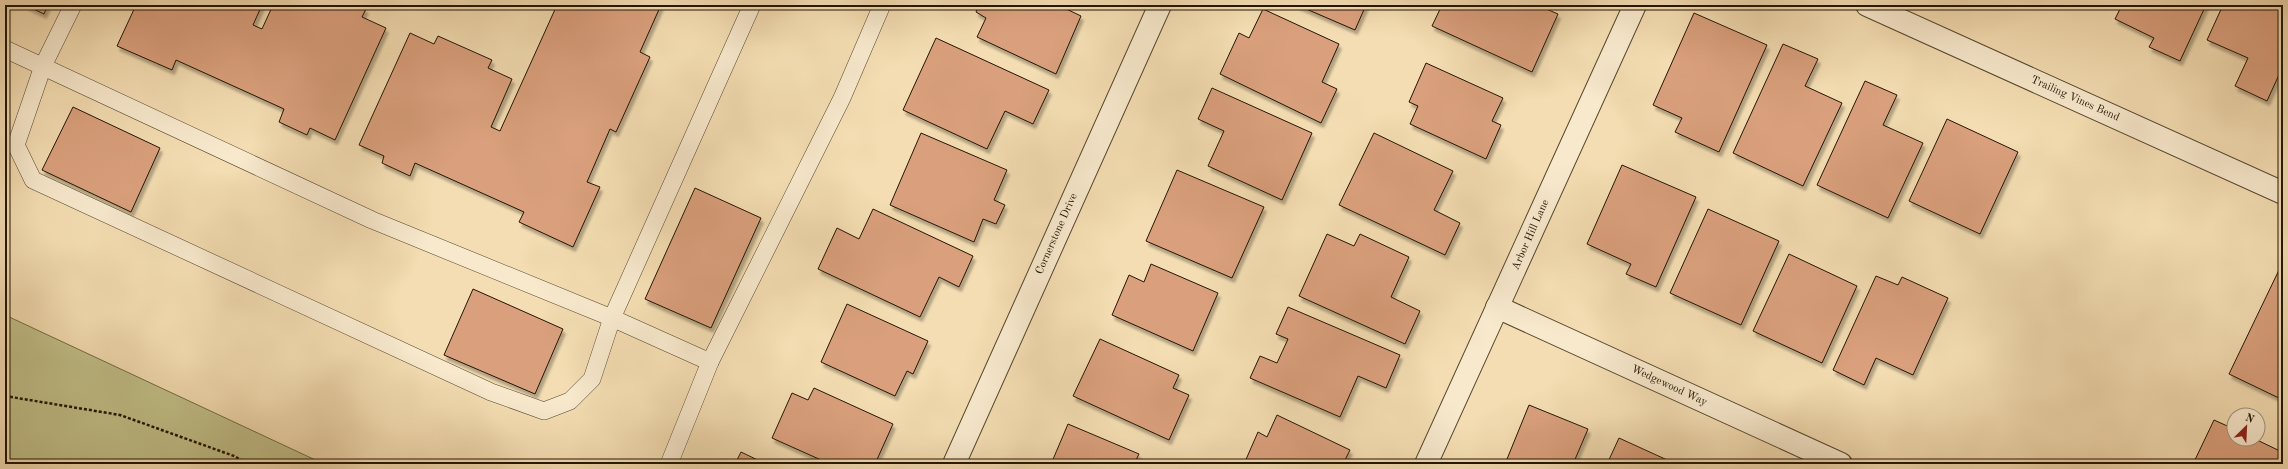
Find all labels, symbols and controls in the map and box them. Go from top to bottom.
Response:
street label: Trailing Vines Bend [2029,74,2121,124]
street label: Cornerstone Drive [1034,192,1080,276]
street label: Arbor Hill Lane [1511,198,1551,272]
street label: Wedgewood Way [1629,364,1709,408]
north arrow [2226,407,2266,447]
text: N [2243,413,2256,426]

